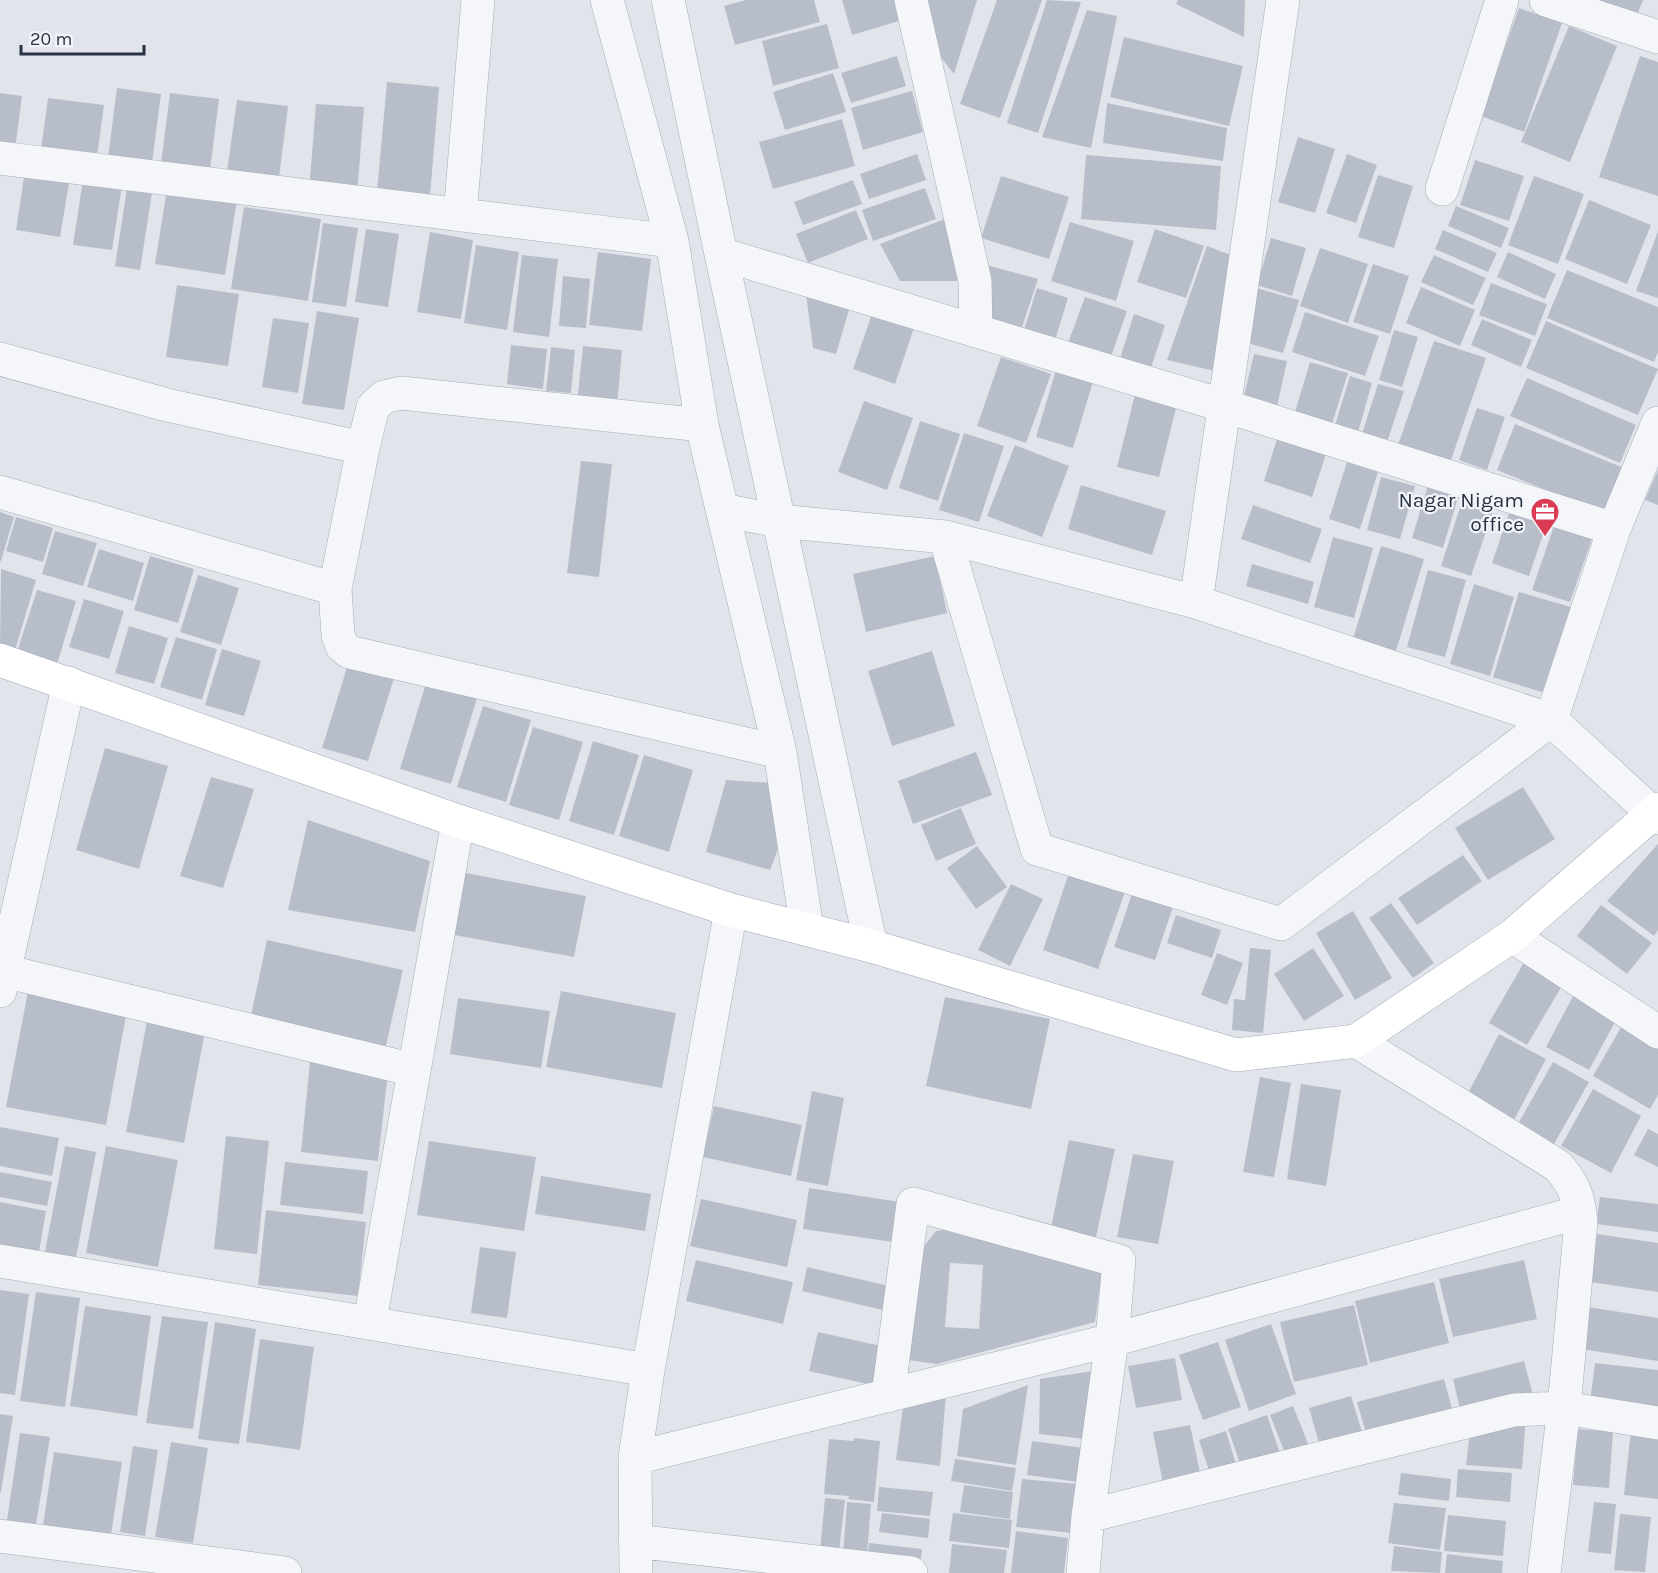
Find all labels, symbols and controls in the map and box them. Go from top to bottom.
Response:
scale bar [21,18,144,56]
text: 20 m [30,28,72,50]
place label: Nagar Nigam office [1398,488,1524,536]
office icon: Nagar Nigam office [1529,496,1561,538]

